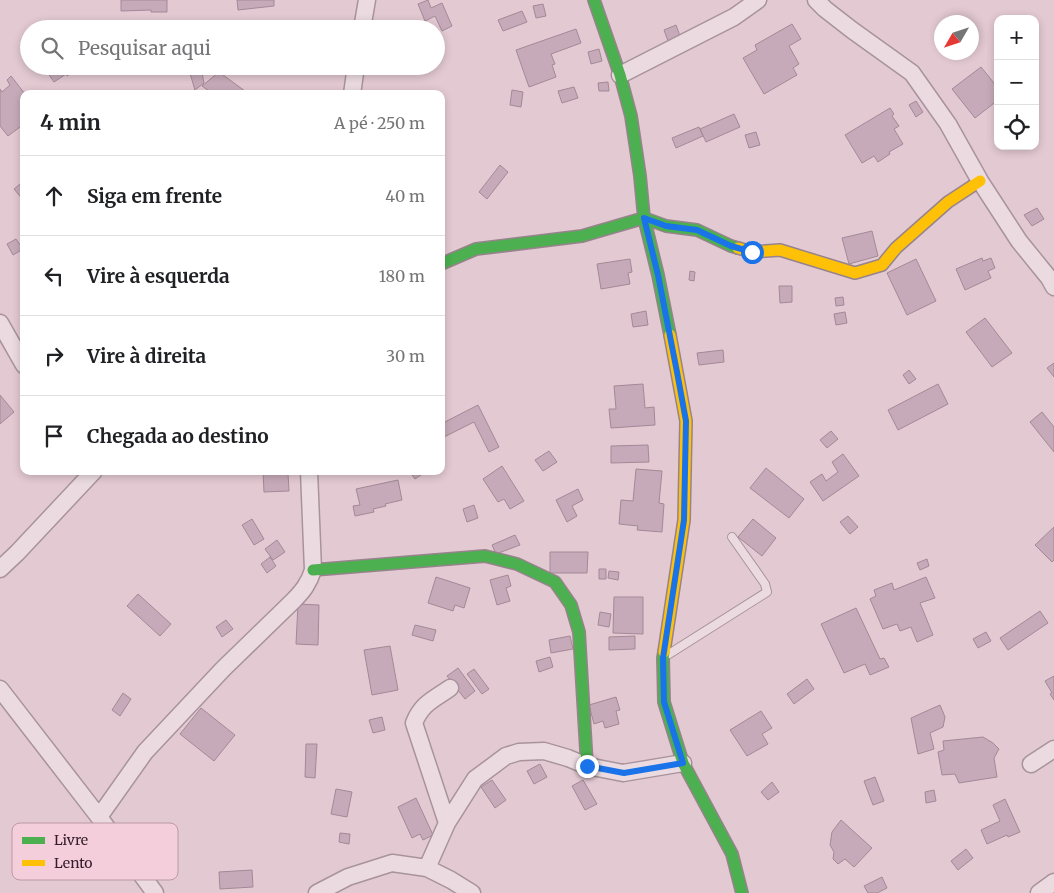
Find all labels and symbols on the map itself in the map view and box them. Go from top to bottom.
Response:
north arrow [934,15,979,60]
route start [741,241,764,264]
route end [576,755,599,778]
legend [12,823,178,880]
text: Livre [54,831,88,849]
text: Lento [54,854,93,872]

